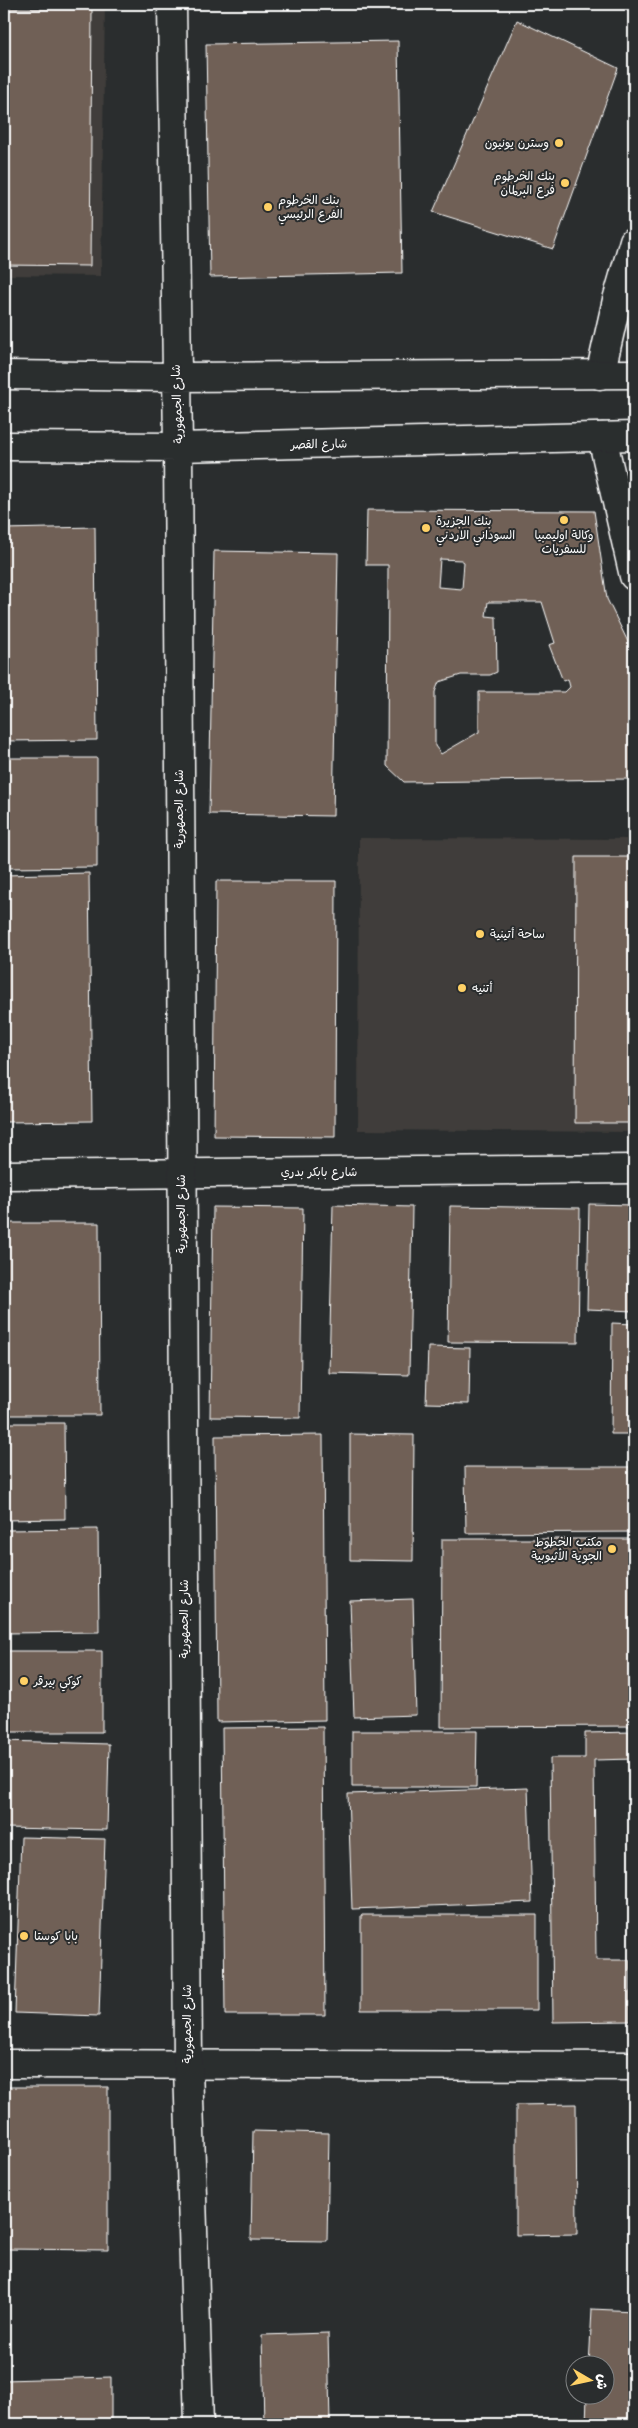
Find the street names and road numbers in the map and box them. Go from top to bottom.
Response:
street label: شارع الجمهورية [167,364,187,444]
street label: شارع القصر [289,435,348,454]
street label: شارع الجمهورية [170,769,188,849]
street label: شارع بابكر بدري [281,1163,357,1181]
street label: شارع الجمهورية [172,1174,190,1254]
street label: شارع الجمهورية [175,1579,193,1659]
street label: شارع الجمهورية [178,1984,196,2064]

